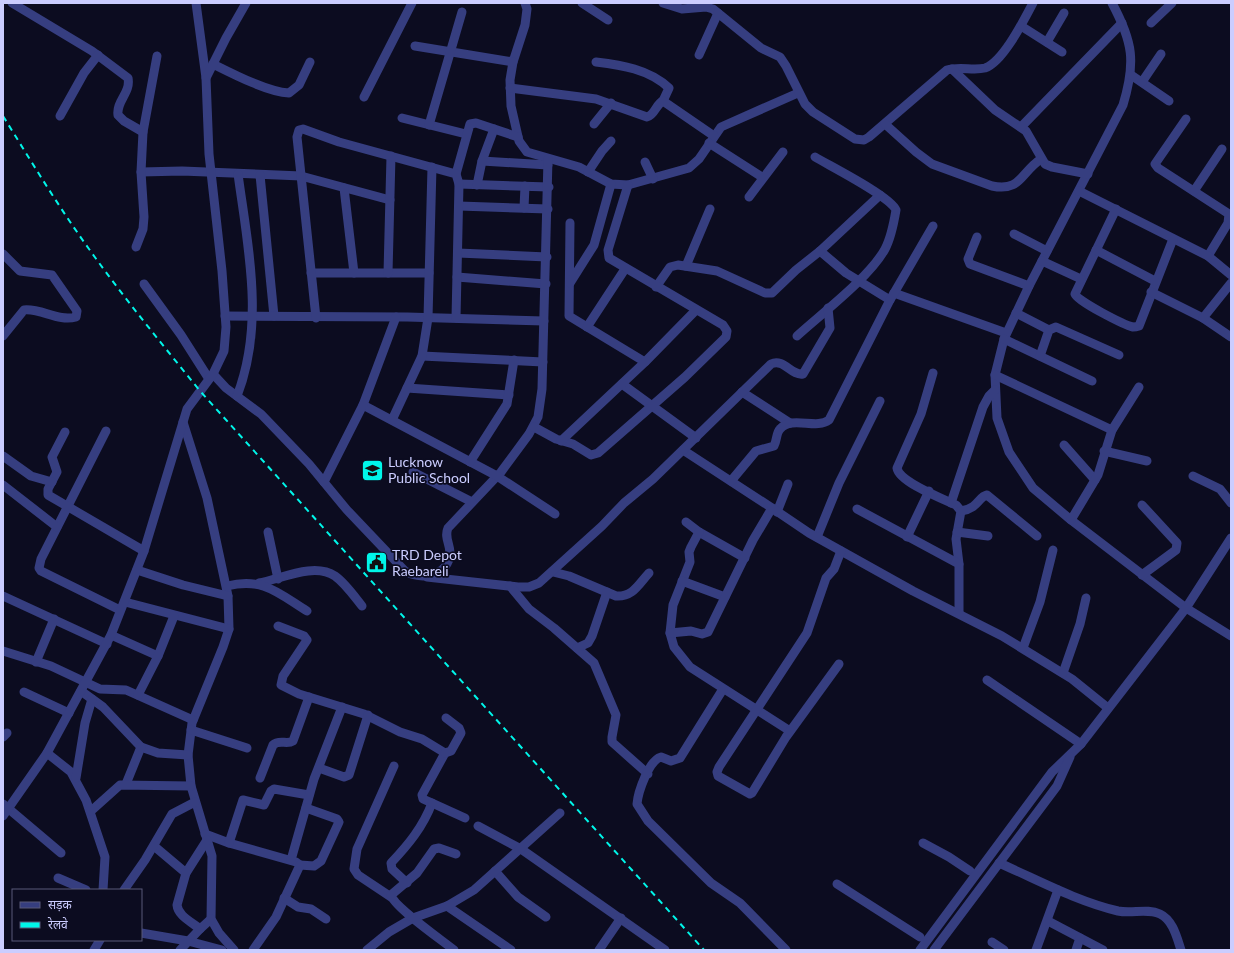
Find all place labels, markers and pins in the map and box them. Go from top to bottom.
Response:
place label: Lucknow Public School [388,453,470,486]
school or university icon: Lucknow Public School [360,457,386,483]
place label: TRD Depot Raebareli [392,546,462,579]
public building icon: TRD Depot Raebareli [364,550,390,576]

